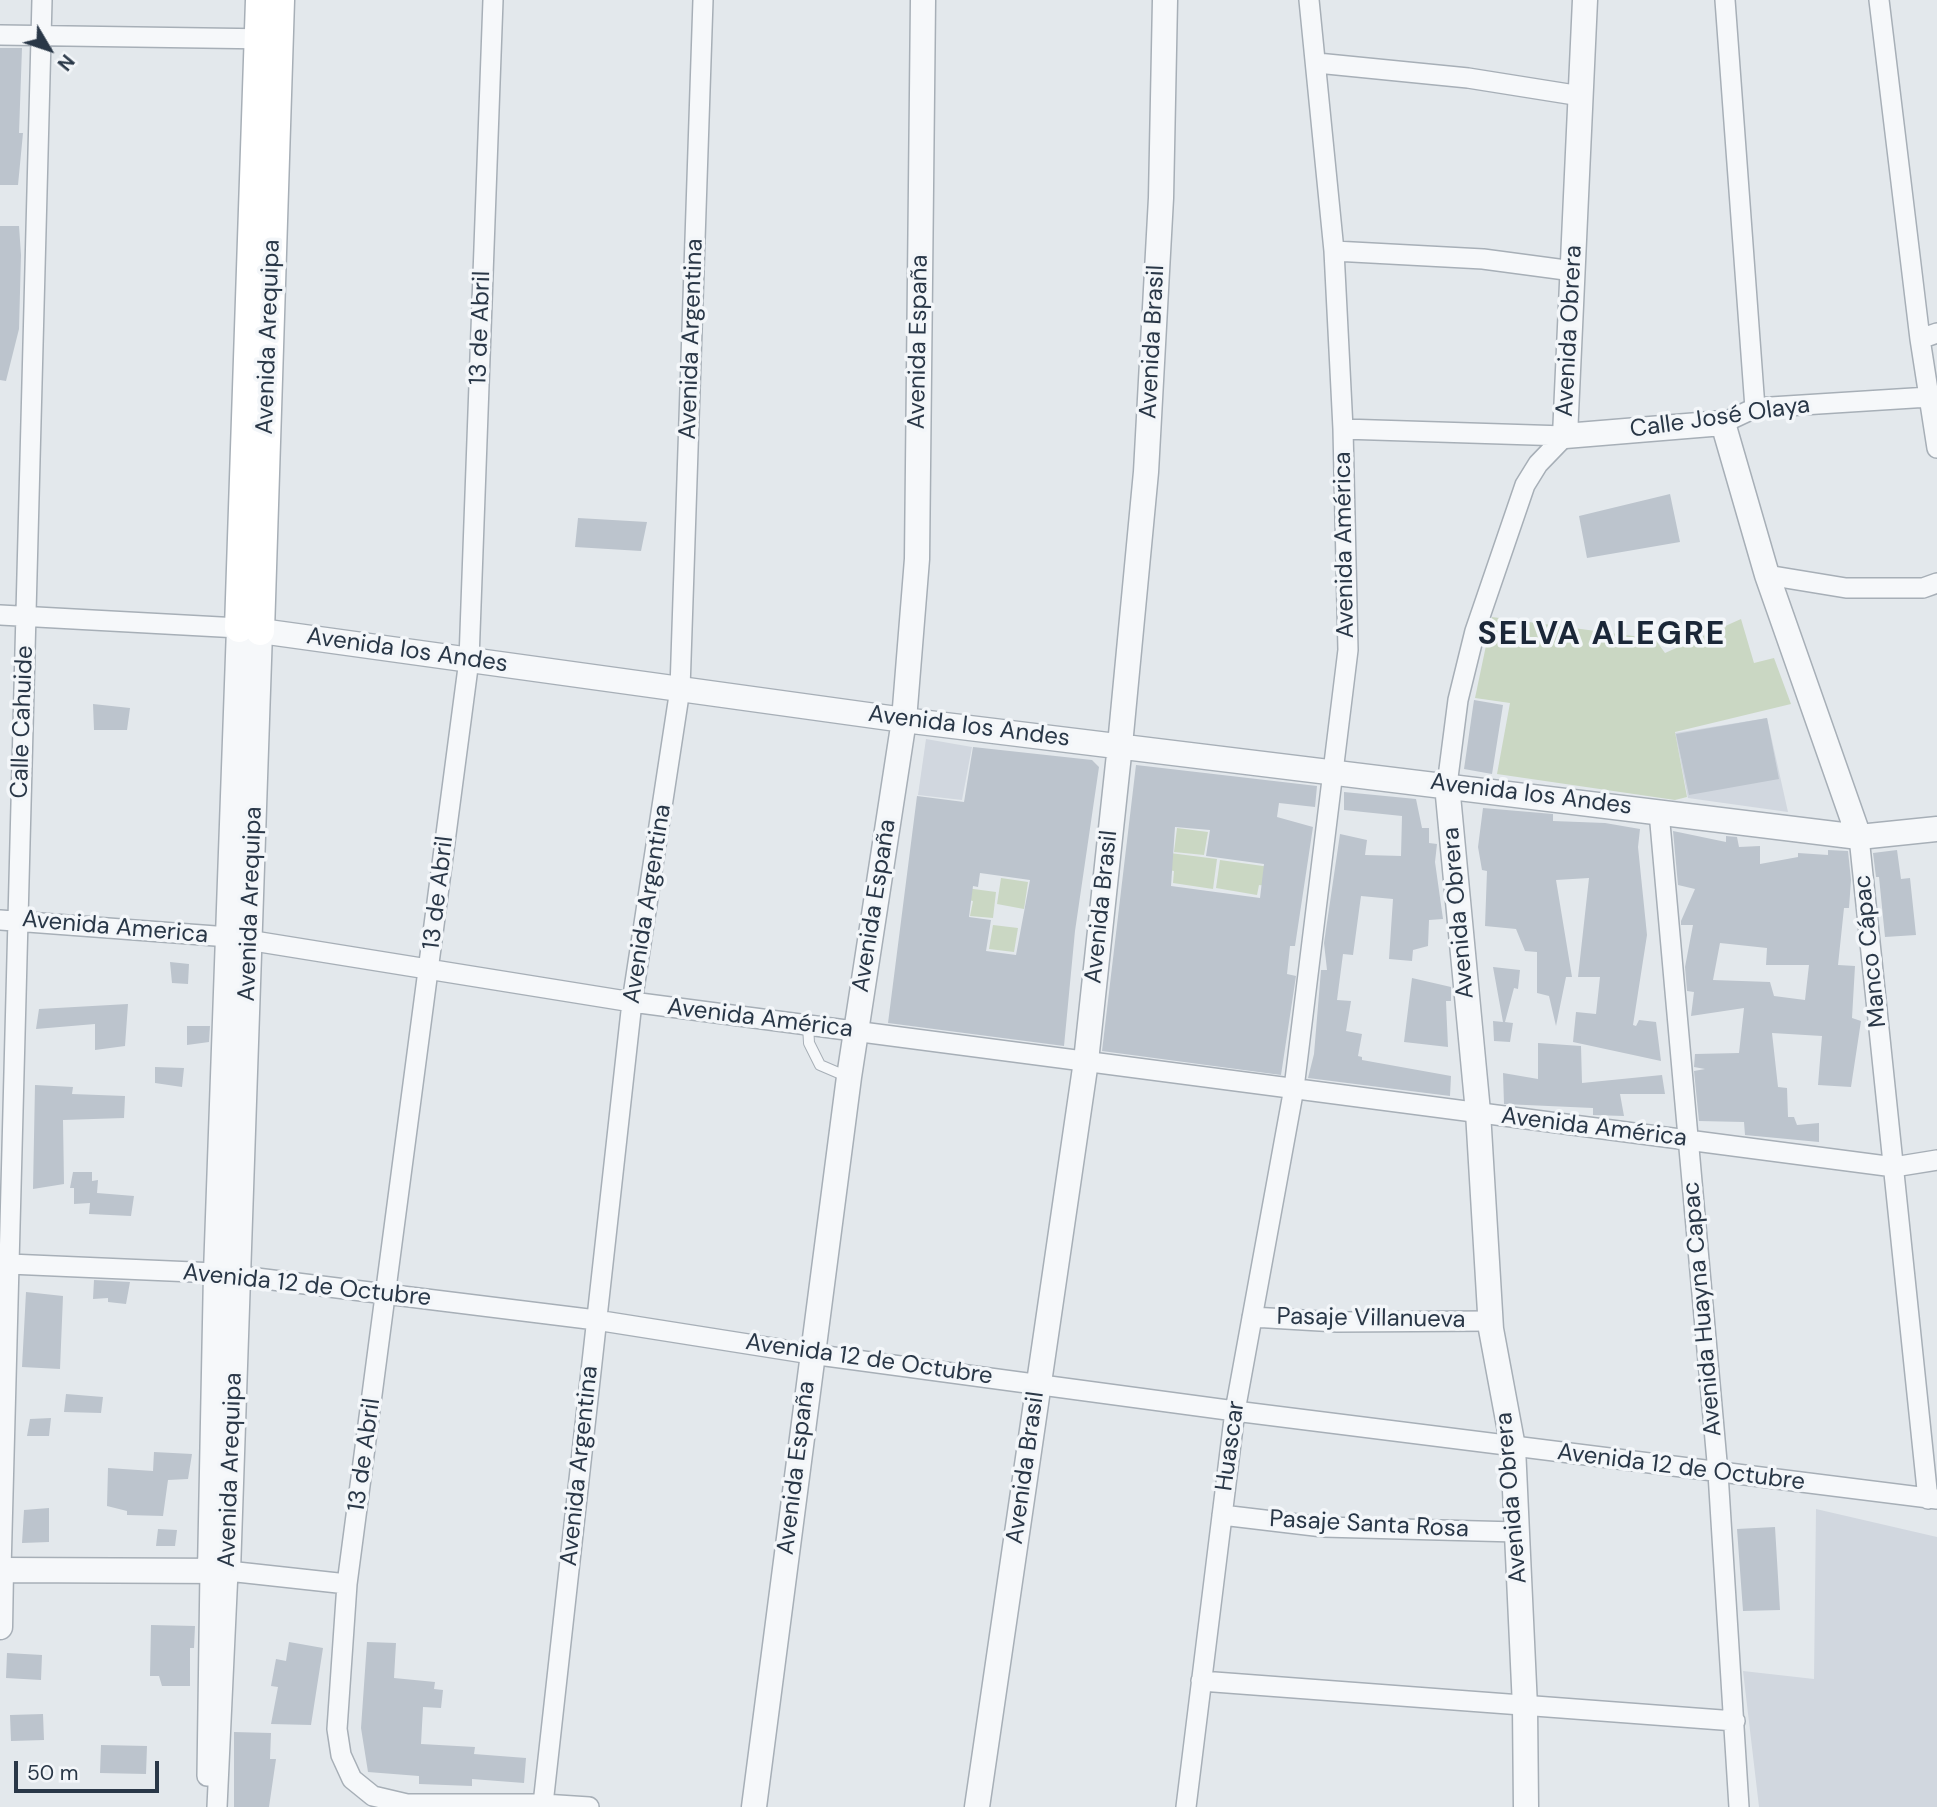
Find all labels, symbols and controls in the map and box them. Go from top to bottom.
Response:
north arrow [14,14,84,84]
text: N [52,49,80,76]
street label: Avenida Argentina [674,238,710,440]
street label: Avenida Arequipa [251,239,287,435]
street label: Avenida Obrera [1551,244,1589,418]
street label: Avenida España [903,254,935,430]
street label: Avenida Brasil [1135,264,1171,420]
street label: 13 de Abril [465,270,497,386]
street label: Calle José Olaya [1628,391,1812,445]
street label: Avenida América [1329,451,1361,639]
district label: SELVA ALEGRE [1479,617,1725,655]
street label: Avenida los Andes [305,623,509,679]
street label: Calle Cahuide [6,645,40,799]
street label: Avenida los Andes [867,700,1071,754]
street label: Avenida los Andes [1429,768,1633,822]
street label: Avenida Argentina [618,802,678,1006]
street label: Avenida Arequipa [233,806,269,1002]
street label: Avenida España [847,817,903,995]
street label: Avenida Obrera [1437,826,1481,1000]
street label: Avenida Brasil [1080,829,1124,985]
street label: 13 de Abril [418,835,460,951]
street label: Manco Cápac [1849,873,1893,1029]
street label: Avenida America [21,906,209,950]
street label: Avenida América [666,993,854,1045]
street label: Avenida América [1500,1102,1688,1154]
street label: Avenida Huayna Capac [1678,1180,1728,1438]
street label: Avenida 12 de Octubre [181,1259,433,1313]
street label: Pasaje Villanueva [1276,1303,1466,1335]
street label: Avenida 12 de Octubre [744,1328,994,1392]
street label: Avenida Argentina [555,1364,605,1568]
street label: Avenida Arequipa [213,1372,249,1568]
street label: Avenida España [772,1379,822,1557]
street label: Avenida Brasil [1001,1390,1051,1546]
street label: 13 de Abril [343,1397,387,1513]
street label: Huascar [1210,1399,1252,1493]
street label: Avenida Obrera [1490,1411,1534,1585]
street label: Avenida 12 de Octubre [1555,1439,1807,1497]
street label: Pasaje Santa Rosa [1268,1505,1470,1545]
scale bar [18,1748,163,1792]
text: 50 m [27,1759,78,1787]

